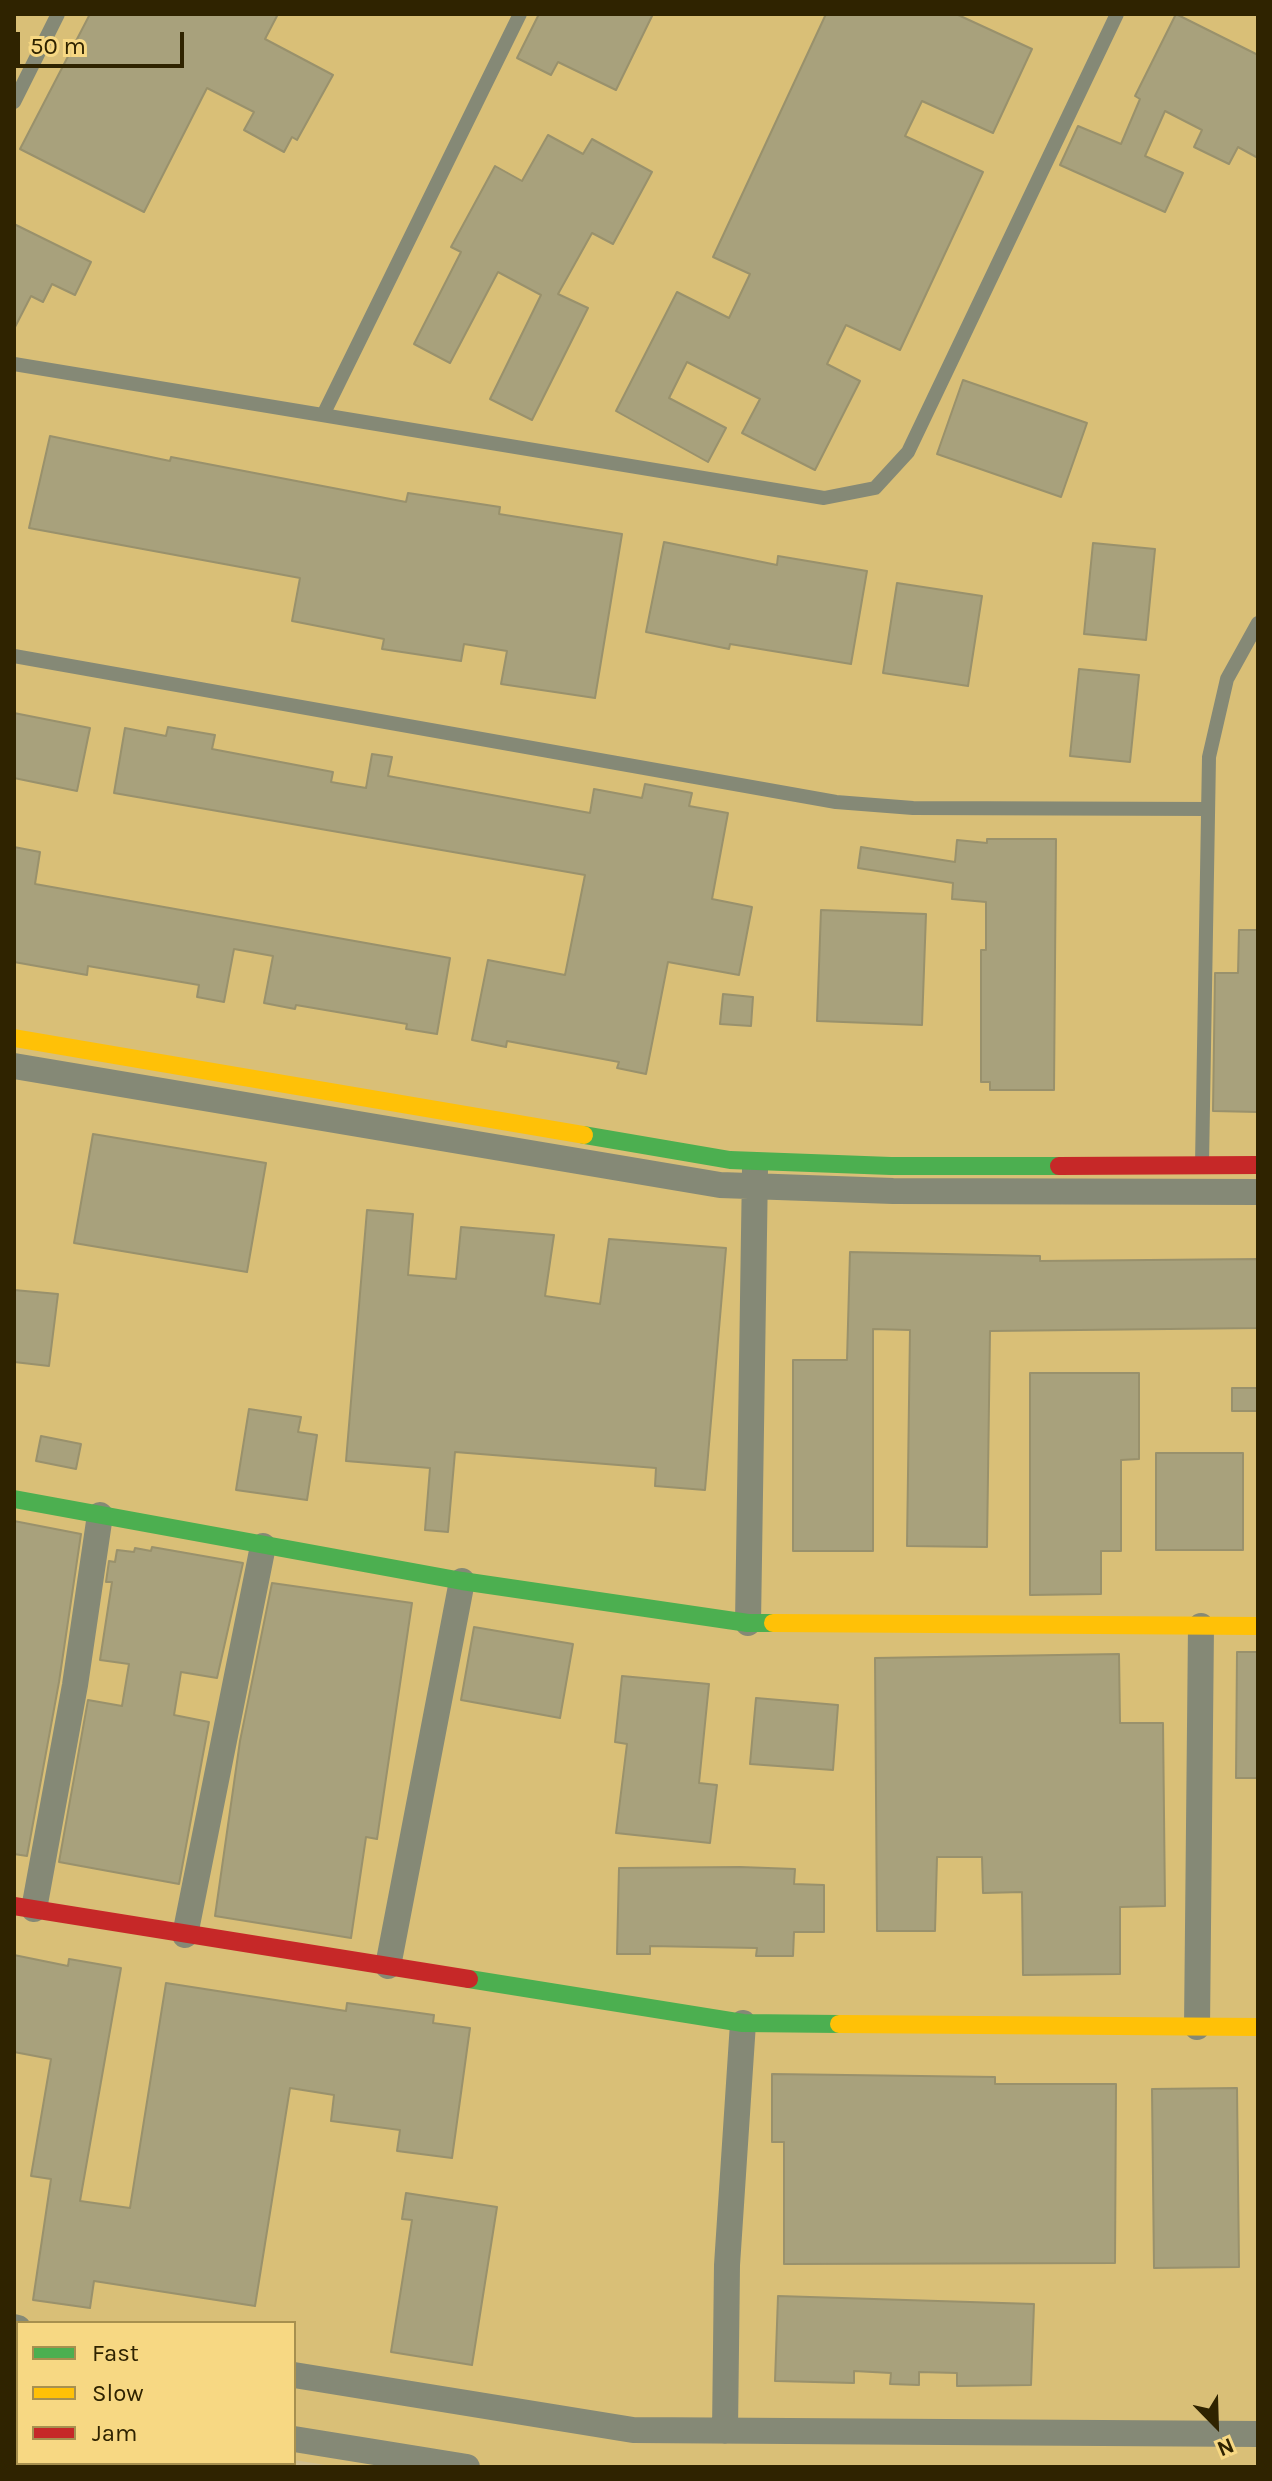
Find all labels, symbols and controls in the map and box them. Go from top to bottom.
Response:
scale bar [20,16,188,66]
text: 50 m [30,32,86,60]
legend [16,2321,296,2465]
text: Fast [92,2339,139,2367]
text: Slow [92,2379,144,2407]
north arrow [1176,2385,1256,2465]
text: Jam [92,2419,137,2447]
text: N [1213,2432,1238,2462]

